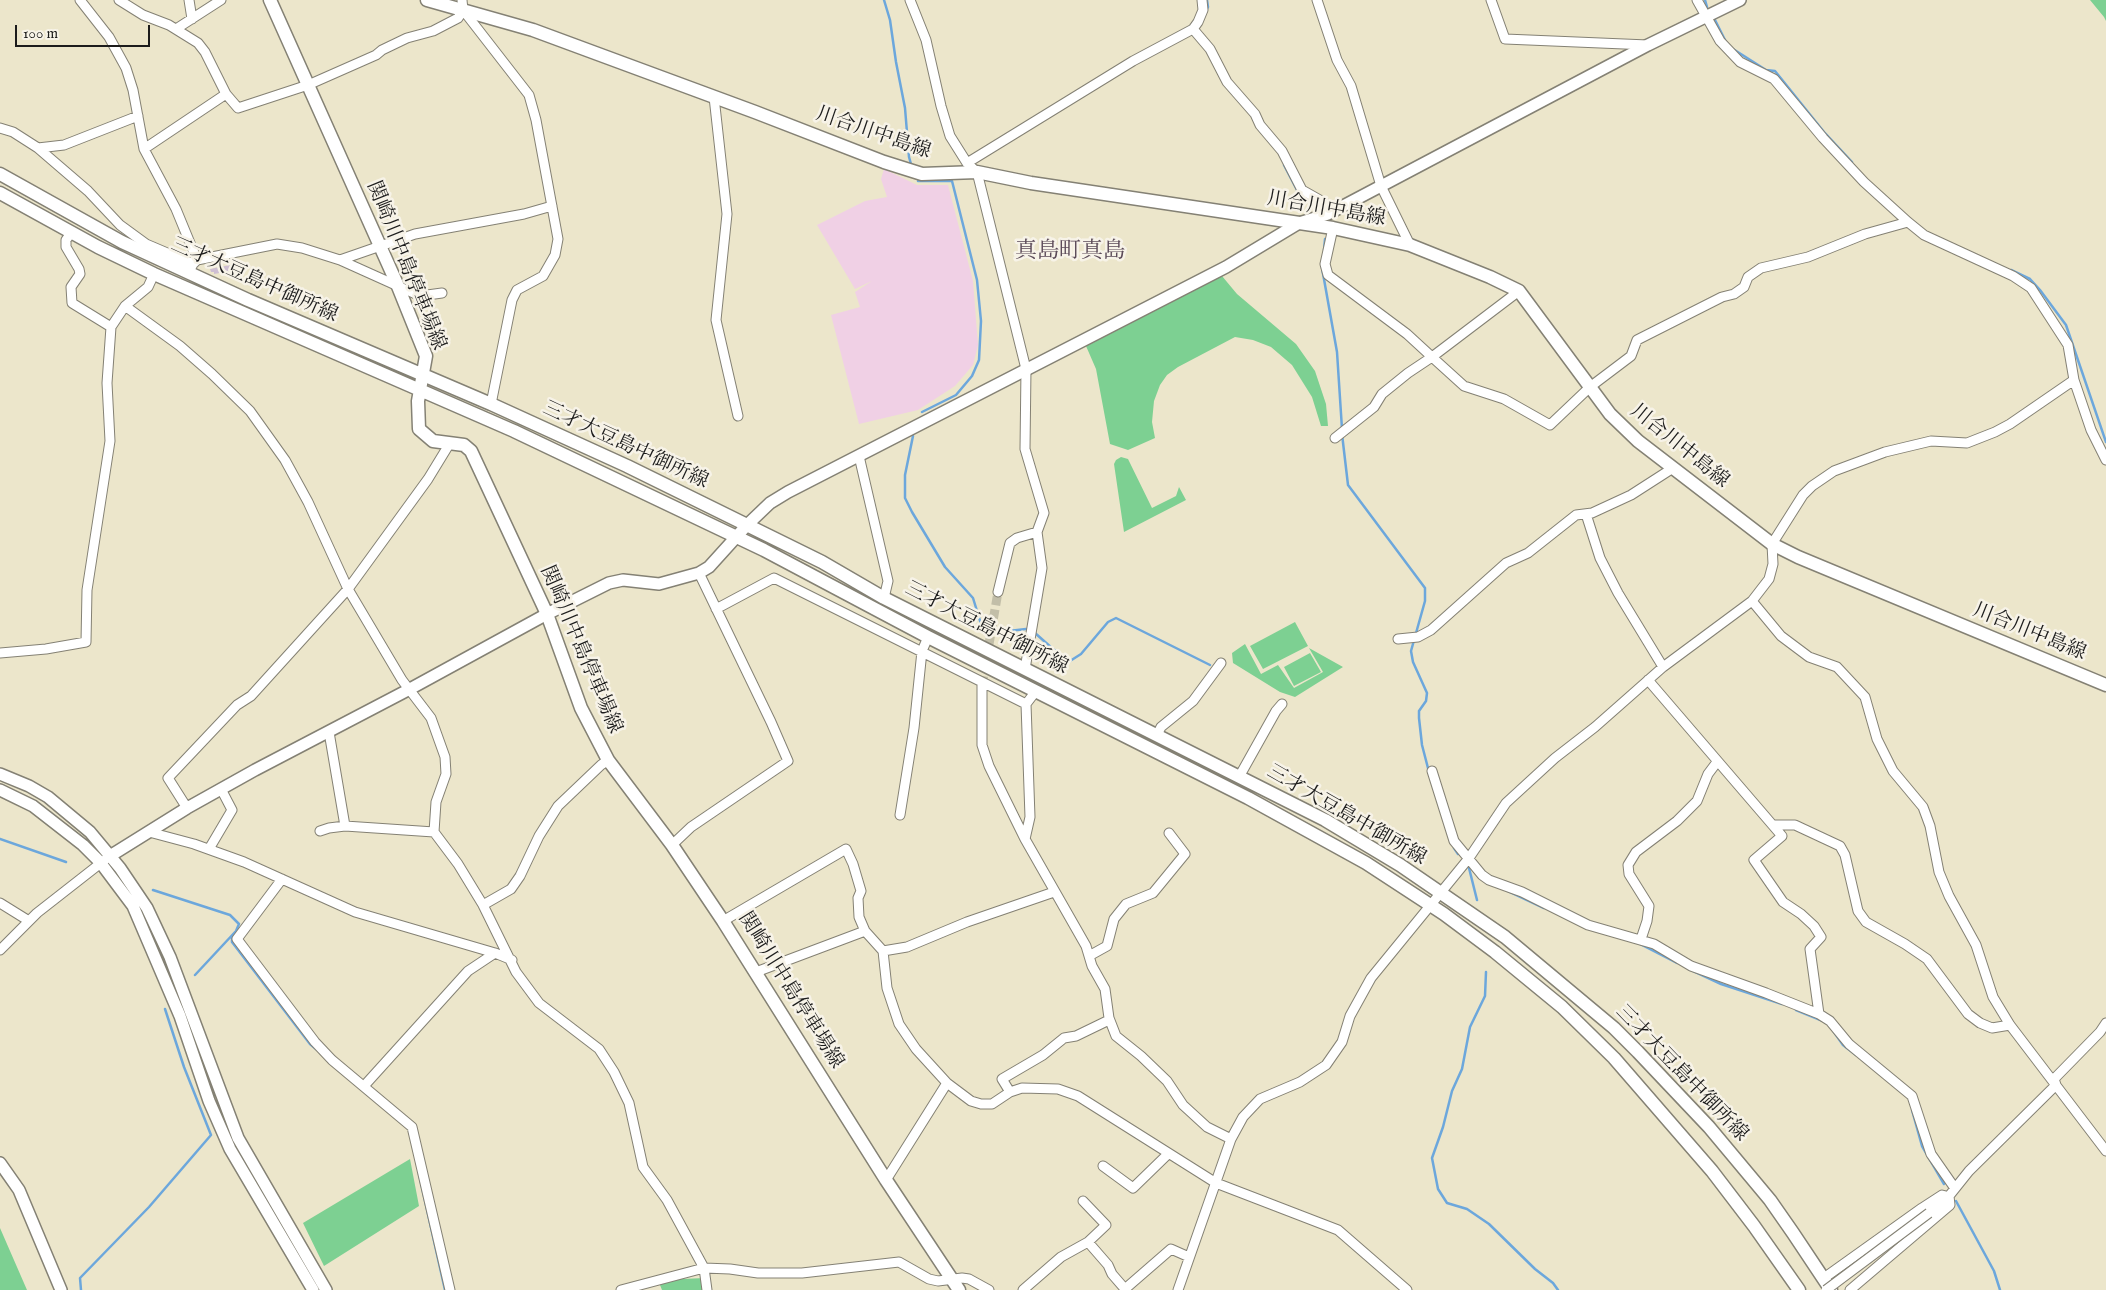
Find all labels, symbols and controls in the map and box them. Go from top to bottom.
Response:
scale bar [18,15,152,47]
text: 100 m [23,24,58,43]
street label: 川合川中島線 [812,103,934,165]
street label: 関崎川中島停車場線 [360,178,450,354]
street label: 川合川中島線 [1265,188,1387,232]
street label: 三才大豆島中御所線 [167,233,341,329]
district label: 真島町真島 [1015,239,1125,265]
street label: 三才大豆島中御所線 [538,397,712,495]
street label: 川合川中島線 [1625,400,1733,494]
street label: 関崎川中島停車場線 [534,562,626,738]
street label: 三才大豆島中御所線 [900,577,1072,681]
street label: 川合川中島線 [1969,599,2089,667]
street label: 三才大豆島中御所線 [1262,761,1430,871]
street label: 関崎川中島停車場線 [732,908,848,1074]
street label: 三才大豆島中御所線 [1610,1001,1752,1147]

